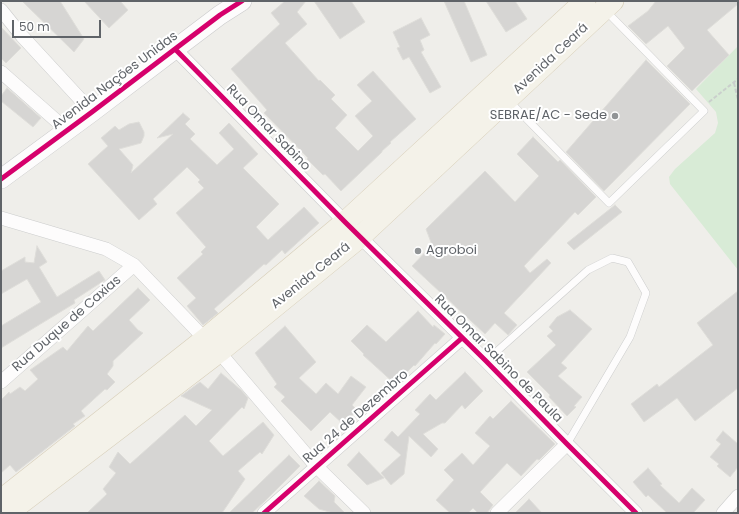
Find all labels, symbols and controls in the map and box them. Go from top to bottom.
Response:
scale bar [14,12,103,38]
text: 50 m [19,18,50,35]
street label: Avenida Ceará [510,20,592,98]
street label: Avenida Nações Unidas [49,28,181,134]
street label: Rua Omar Sabino [223,81,313,175]
place label: SEBRAE/AC - Sede [490,108,607,124]
marker: SEBRAE/AC - Sede [610,111,620,121]
street label: Avenida Ceará [268,239,354,313]
place label: Agroboi [426,243,477,259]
marker: Agroboi [413,246,423,256]
street label: Rua Duque de Caxias [10,273,124,375]
street label: Rua Omar Sabino de Paula [431,292,565,426]
street label: Rua 24 de Dezembro [300,367,412,467]

